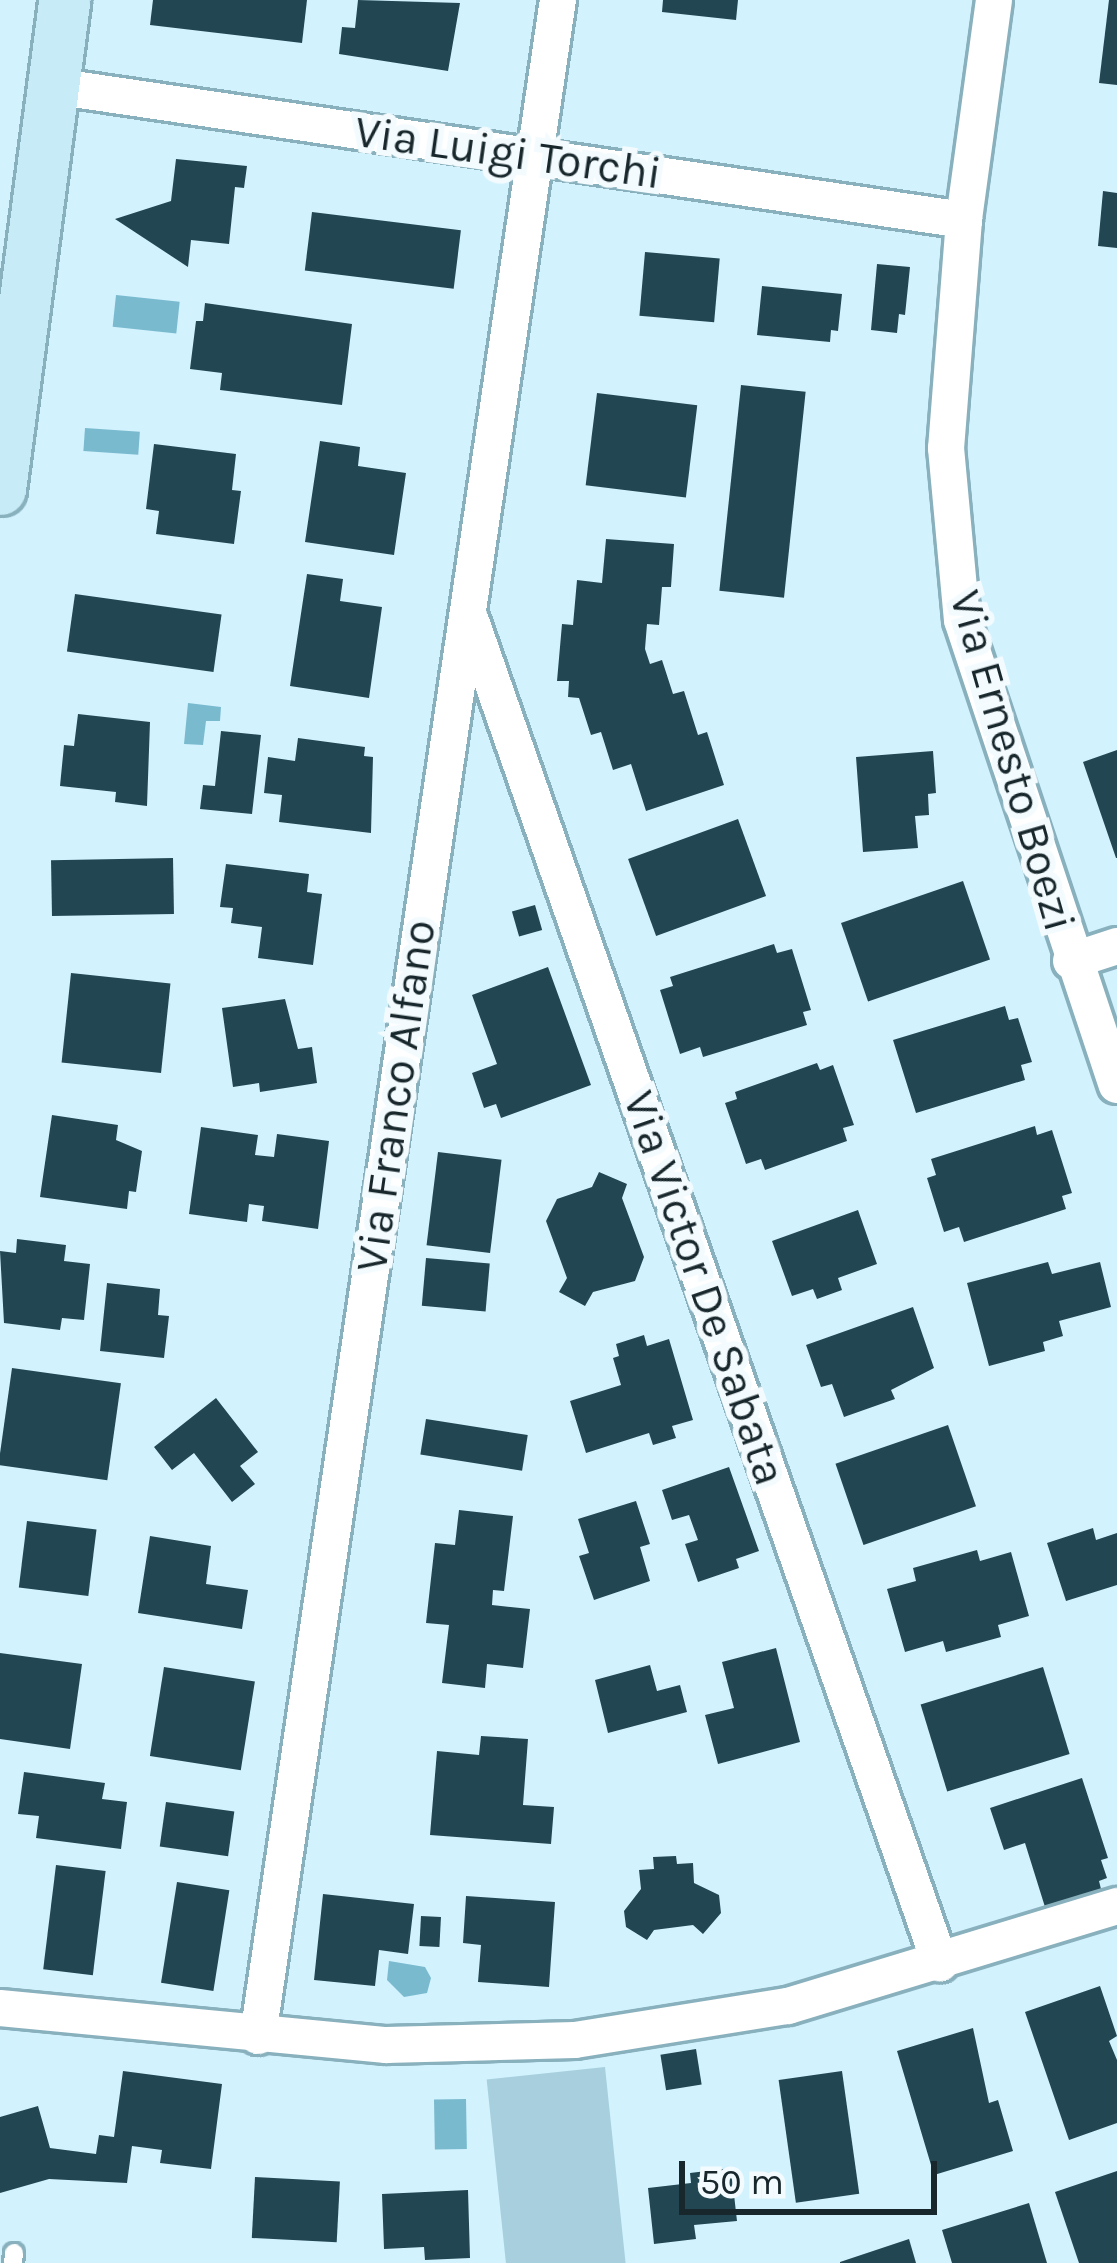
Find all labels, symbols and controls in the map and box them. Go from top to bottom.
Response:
street label: Via Luigi Torchi [351,105,665,201]
street label: Via Ernesto Boezi [937,584,1087,938]
street label: Via Franco Alfano [345,917,447,1275]
street label: Via Victor De Sabata [611,1084,797,1492]
scale bar [685,2137,943,2211]
text: 50 m [700,2161,784,2203]

